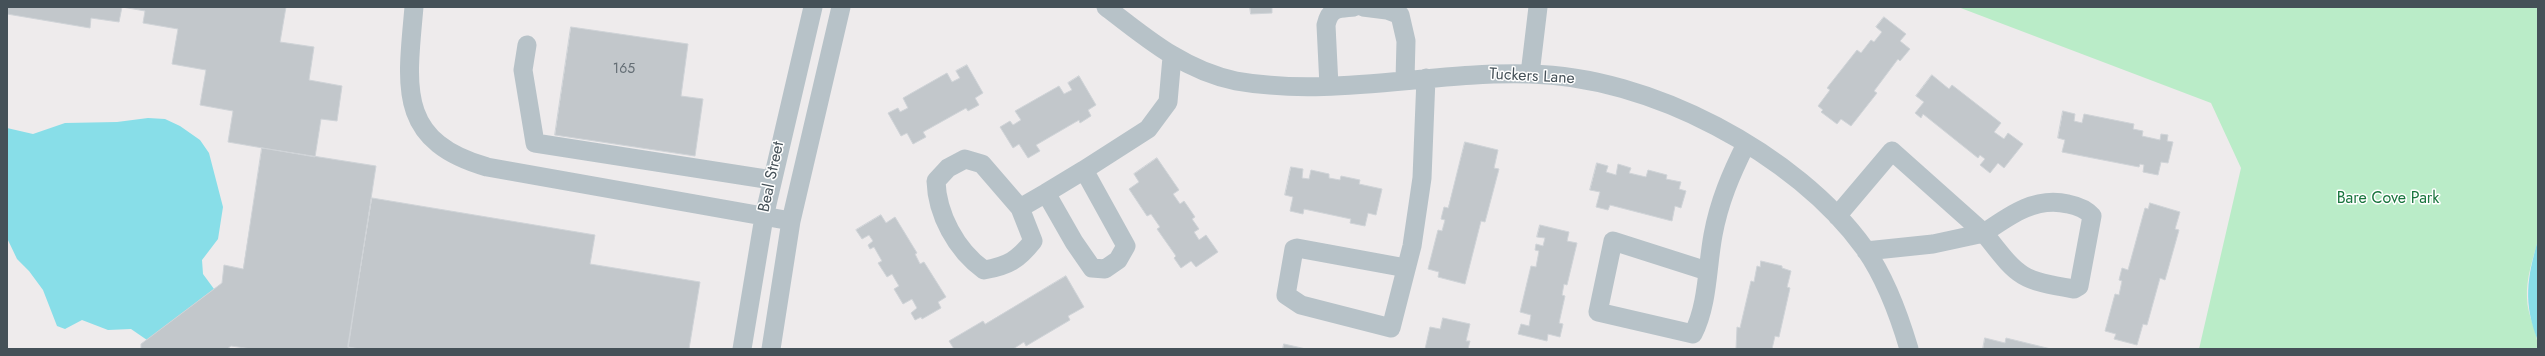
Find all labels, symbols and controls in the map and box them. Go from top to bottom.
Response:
house number: 165 [613,62,635,78]
street label: Tuckers Lane [1489,65,1575,89]
street label: Beal Street [755,140,789,214]
park label: Bare Cove Park [2337,189,2439,209]

